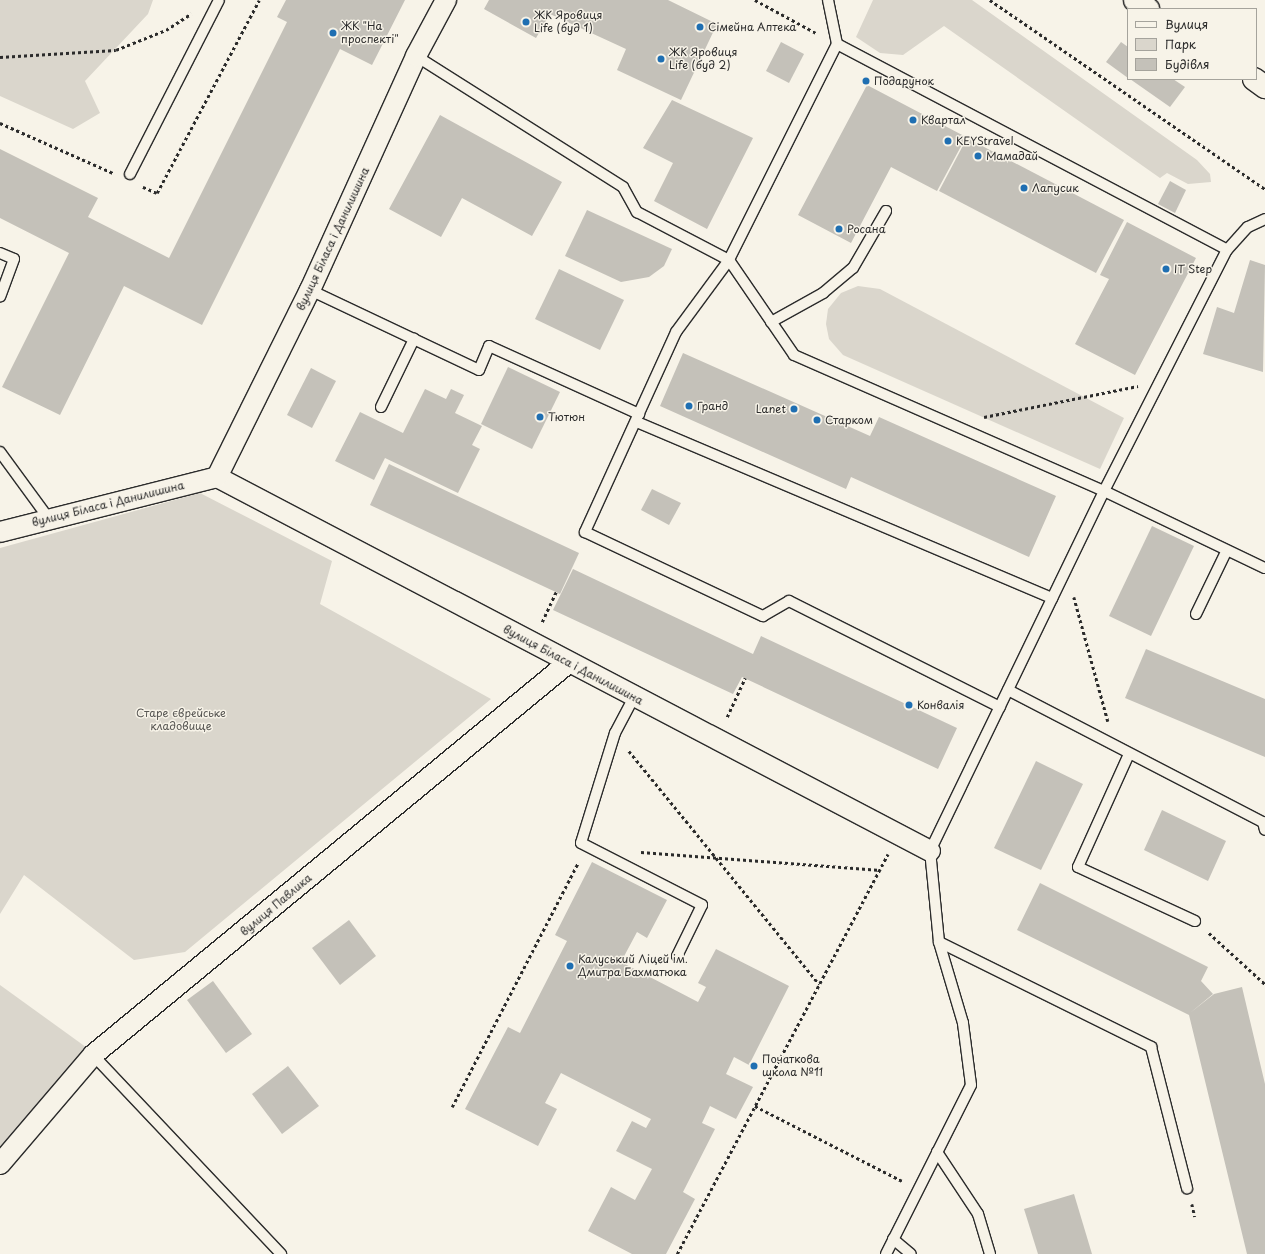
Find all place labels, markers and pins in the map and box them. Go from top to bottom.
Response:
place label: ЖК Яровиця Life (буд 1) [534,9,603,35]
marker: ЖК Яровиця Life (буд 1) [521,17,531,27]
place label: ЖК "На проспекті" [341,20,399,46]
place label: Сімейна Аптека [708,20,797,34]
marker: Сімейна Аптека [695,22,705,32]
marker: ЖК "На проспекті" [328,28,338,38]
place label: ЖК Яровиця Life (буд 2) [669,46,738,72]
marker: ЖК Яровиця Life (буд 2) [656,54,666,64]
place label: Подарунок [874,74,934,88]
marker: Подарунок [861,76,871,86]
place label: Квартал [921,113,966,127]
marker: Квартал [908,115,918,125]
place label: KEYStravel [956,134,1014,148]
marker: KEYStravel [943,136,953,146]
place label: Мамадай [986,149,1038,163]
marker: Мамадай [973,151,983,161]
place label: Лапусик [1032,181,1079,195]
marker: Лапусик [1019,183,1029,193]
place label: Росана [847,222,886,236]
marker: Росана [834,224,844,234]
place label: IT Step [1174,262,1212,276]
marker: IT Step [1161,264,1171,274]
place label: Гранд [697,399,728,413]
marker: Гранд [684,401,694,411]
place label: Lanet [756,402,786,416]
marker: Lanet [789,404,799,414]
place label: Тютюн [548,410,585,424]
marker: Тютюн [535,412,545,422]
place label: Старком [825,413,873,427]
marker: Старком [812,415,822,425]
place label: Конвалія [917,698,964,712]
marker: Конвалія [904,700,914,710]
place label: Калуський Ліцей ім. Дмитра Бахматюка [578,953,688,979]
marker: Калуський Ліцей ім. Дмитра Бахматюка [565,961,575,971]
place label: Початкова школа №11 [762,1053,823,1079]
marker: Початкова школа №11 [749,1061,759,1071]

